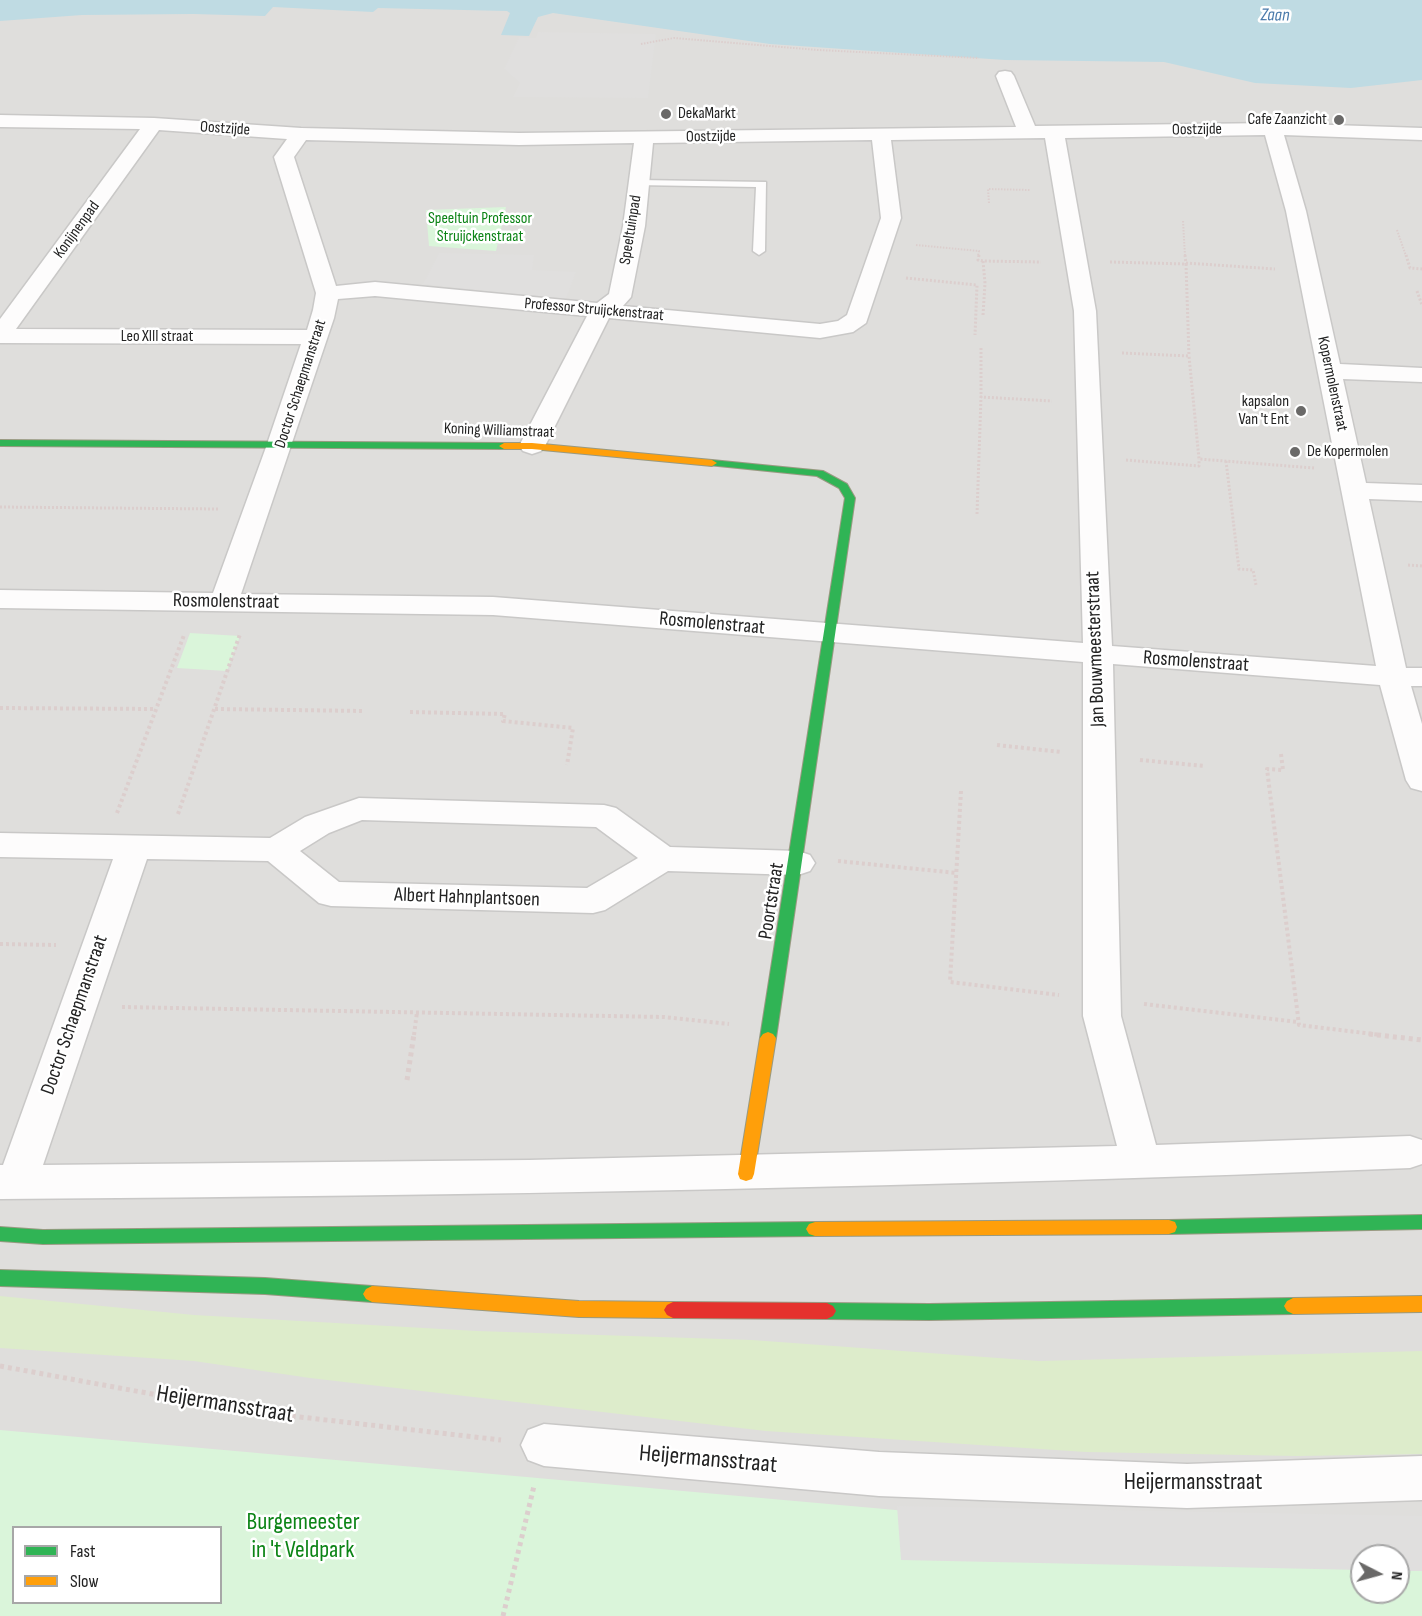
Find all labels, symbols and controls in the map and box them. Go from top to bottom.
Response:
water label: Zaan [1260,5,1290,27]
place label: DekaMarkt [678,104,736,124]
marker: DekaMarkt [659,107,673,121]
place label: Cafe Zaanzicht [1248,110,1327,130]
marker: Cafe Zaanzicht [1332,113,1346,127]
street label: Oostzijde [199,118,251,140]
street label: Oostzijde [1172,120,1222,140]
street label: Oostzijde [686,127,736,147]
street label: Speeltuinpad [616,194,646,266]
street label: Konijnenpad [50,198,104,262]
park label: Speeltuin Professor Struijckenstraat [428,209,532,247]
street label: Professor Struijckenstraat [523,294,665,326]
street label: Doctor Schaepmanstraat [271,317,331,451]
street label: Leo XIII straat [121,327,193,347]
street label: Kopermolenstraat [1313,335,1351,433]
place label: kapsalon Van 't Ent [1238,392,1289,430]
marker: kapsalon Van 't Ent [1294,404,1308,418]
street label: Koning Williamstraat [443,419,555,443]
place label: De Kopermolen [1307,442,1388,462]
marker: De Kopermolen [1288,445,1302,459]
street label: Jan Bouwmeesterstraat [1081,571,1111,727]
street label: Rosmolenstraat [173,589,279,615]
street label: Rosmolenstraat [658,607,766,641]
street label: Rosmolenstraat [1142,646,1250,678]
street label: Poortstraat [754,861,790,941]
street label: Albert Hahnplantsoen [394,883,540,913]
street label: Doctor Schaepmanstraat [36,932,114,1098]
street label: Heijermansstraat [154,1380,296,1430]
street label: Heijermansstraat [638,1440,778,1480]
street label: Heijermansstraat [1124,1469,1262,1497]
park label: Burgemeester in 't Veldpark [246,1509,360,1565]
legend [12,1526,222,1604]
text: Fast [70,1541,95,1562]
north arrow [1350,1544,1410,1604]
text: N [1387,1570,1406,1581]
text: Slow [70,1571,99,1592]

